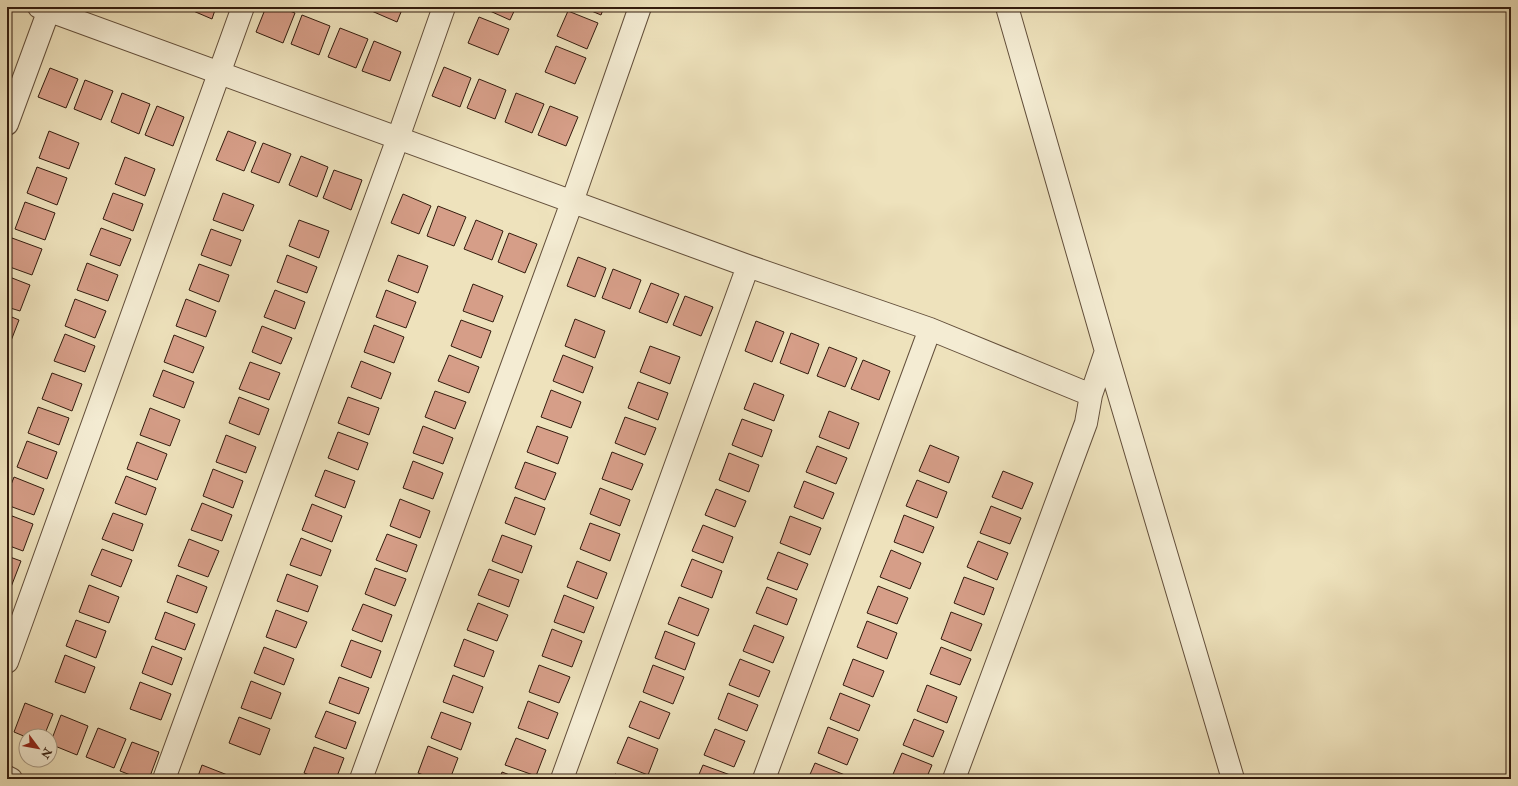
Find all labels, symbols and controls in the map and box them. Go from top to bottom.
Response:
north arrow [18,728,58,768]
text: N [37,745,55,762]

